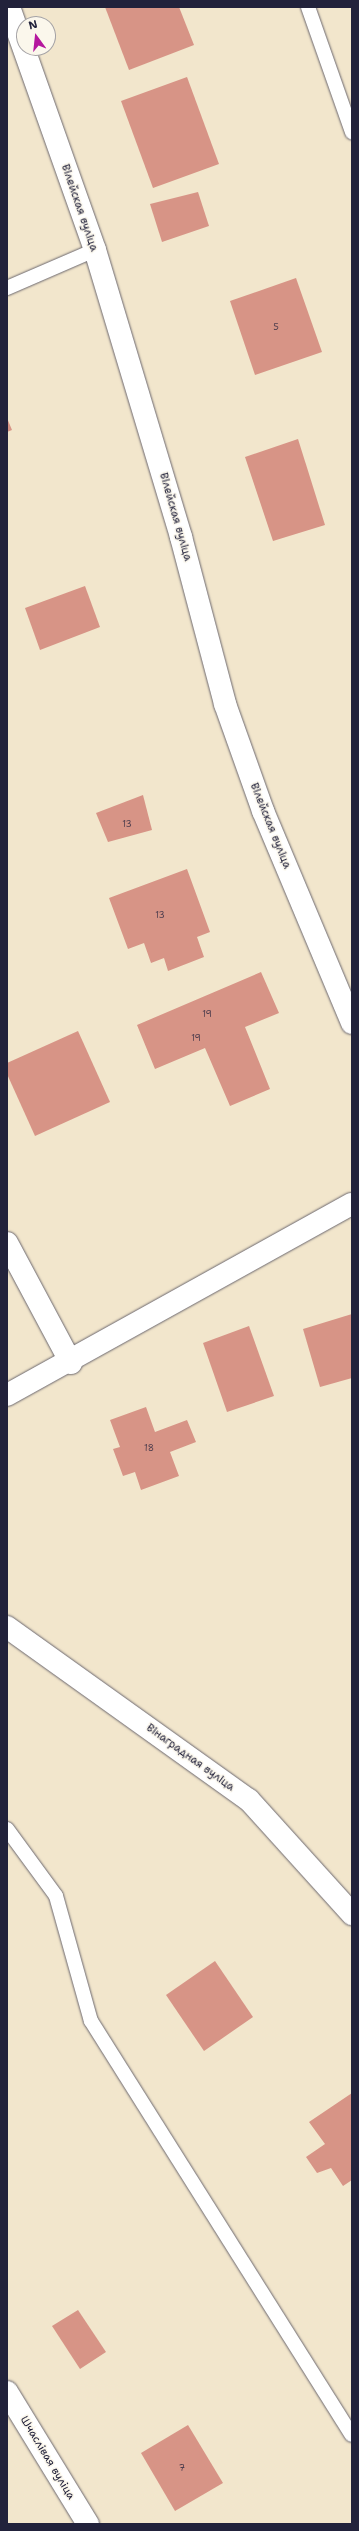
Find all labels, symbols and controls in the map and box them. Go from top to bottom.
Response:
north arrow [16,16,56,56]
text: N [27,17,39,33]
street label: Вілейская вуліца [58,163,100,253]
house number: 5 [273,322,279,332]
street label: Вілейская вуліца [156,471,194,563]
street label: Вілейская вуліца [247,781,293,871]
house number: 13 [122,819,132,829]
house number: 13 [155,910,165,920]
house number: 19 [202,1009,212,1019]
house number: 19 [191,1033,201,1043]
house number: 18 [144,1443,154,1453]
street label: Вінаградная вуліца [143,1722,237,1794]
street label: Шчаслівая вуліца [17,2414,77,2502]
house number: 7 [179,2463,185,2473]

